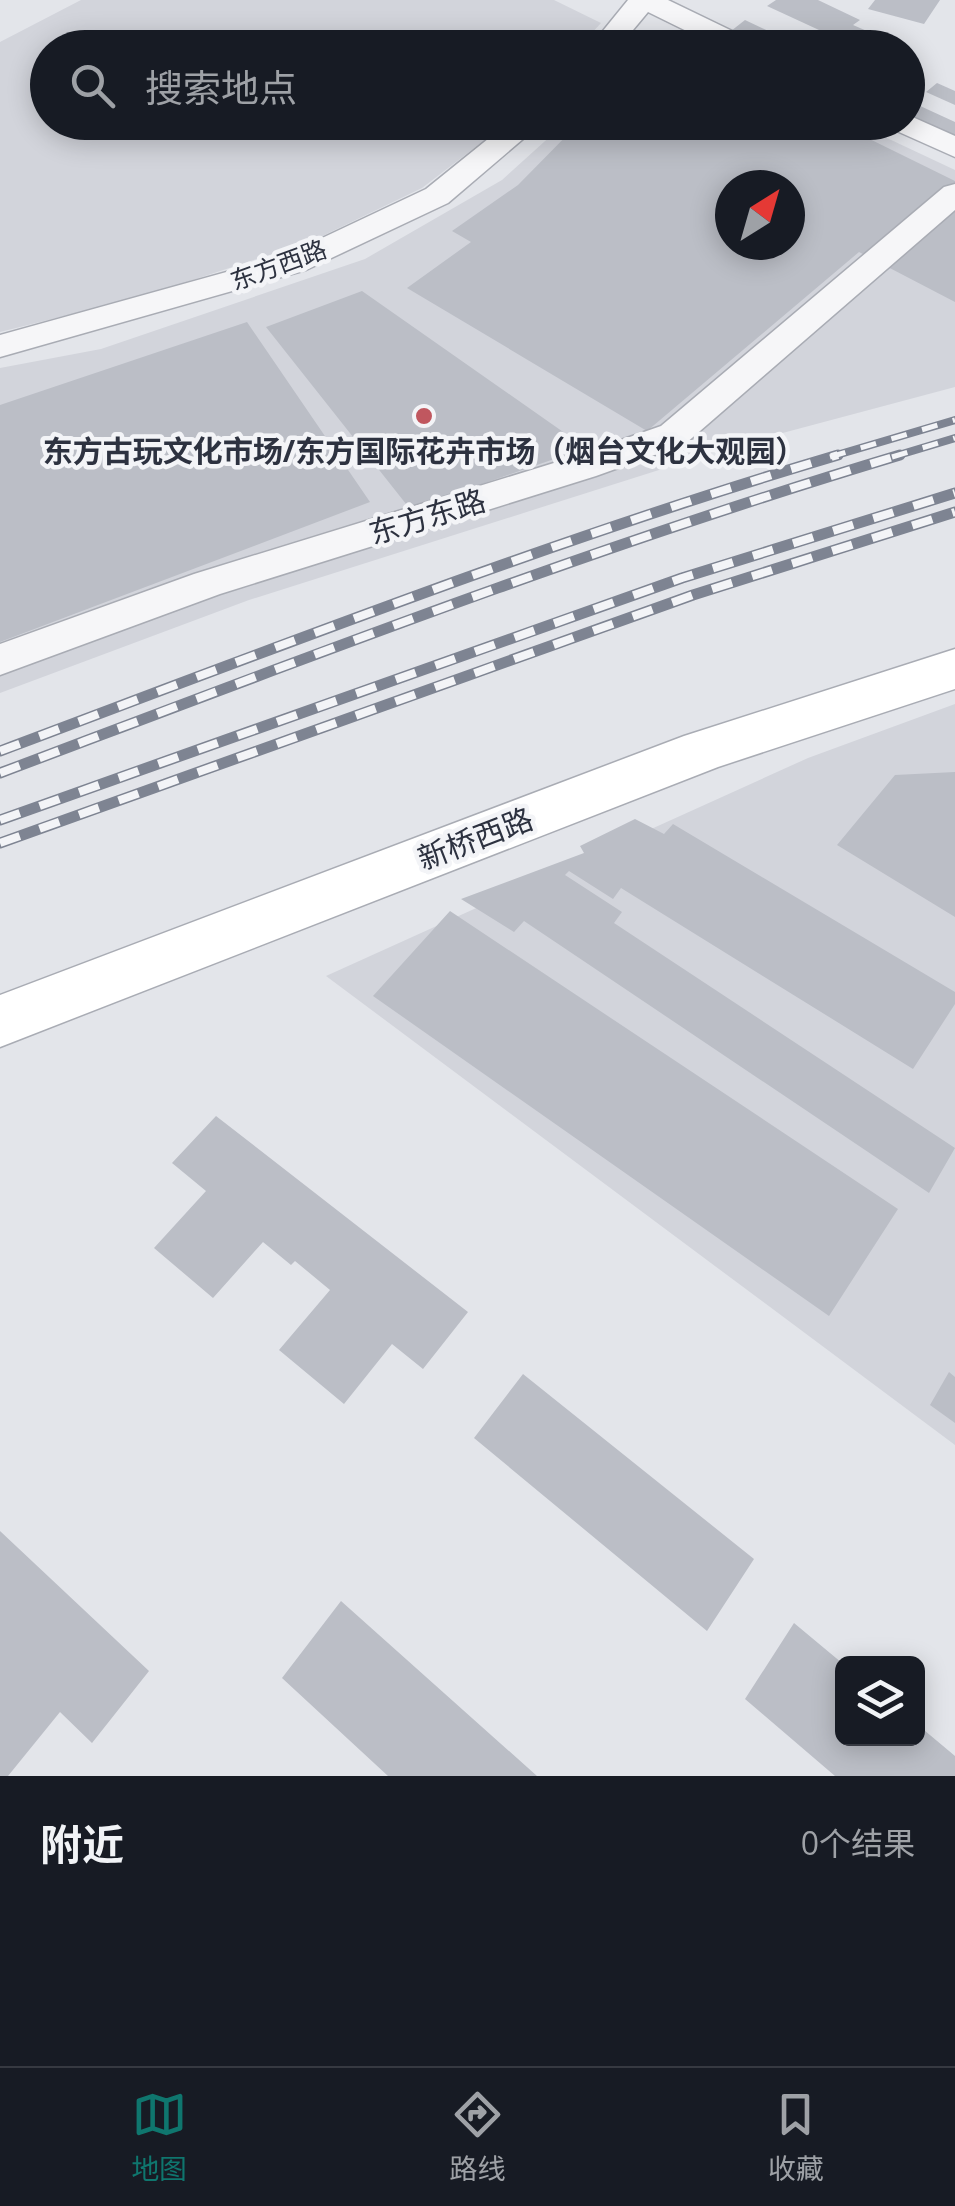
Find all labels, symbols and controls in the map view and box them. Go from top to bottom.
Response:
search box [30,30,925,140]
icon: search [65,58,120,113]
text: 搜索地点 [145,61,297,113]
north arrow [715,170,805,260]
street label: 东方西路 [225,231,331,297]
marker: 东方古玩文化市场/东方国际花卉市场（烟台文化大观园） [413,405,435,427]
place label: 东方古玩文化市场/东方国际花卉市场（烟台文化大观园） [43,430,805,471]
street label: 东方东路 [364,479,490,553]
street label: 新桥西路 [412,797,538,879]
map controls [835,1656,925,1746]
button: layers [835,1656,925,1746]
text: 附近 [40,1815,124,1872]
text: 0个结果 [801,1821,915,1864]
tab: 地图 [131,2087,187,2187]
tab: 路线 [449,2087,506,2187]
tab: 收藏 [768,2087,824,2187]

